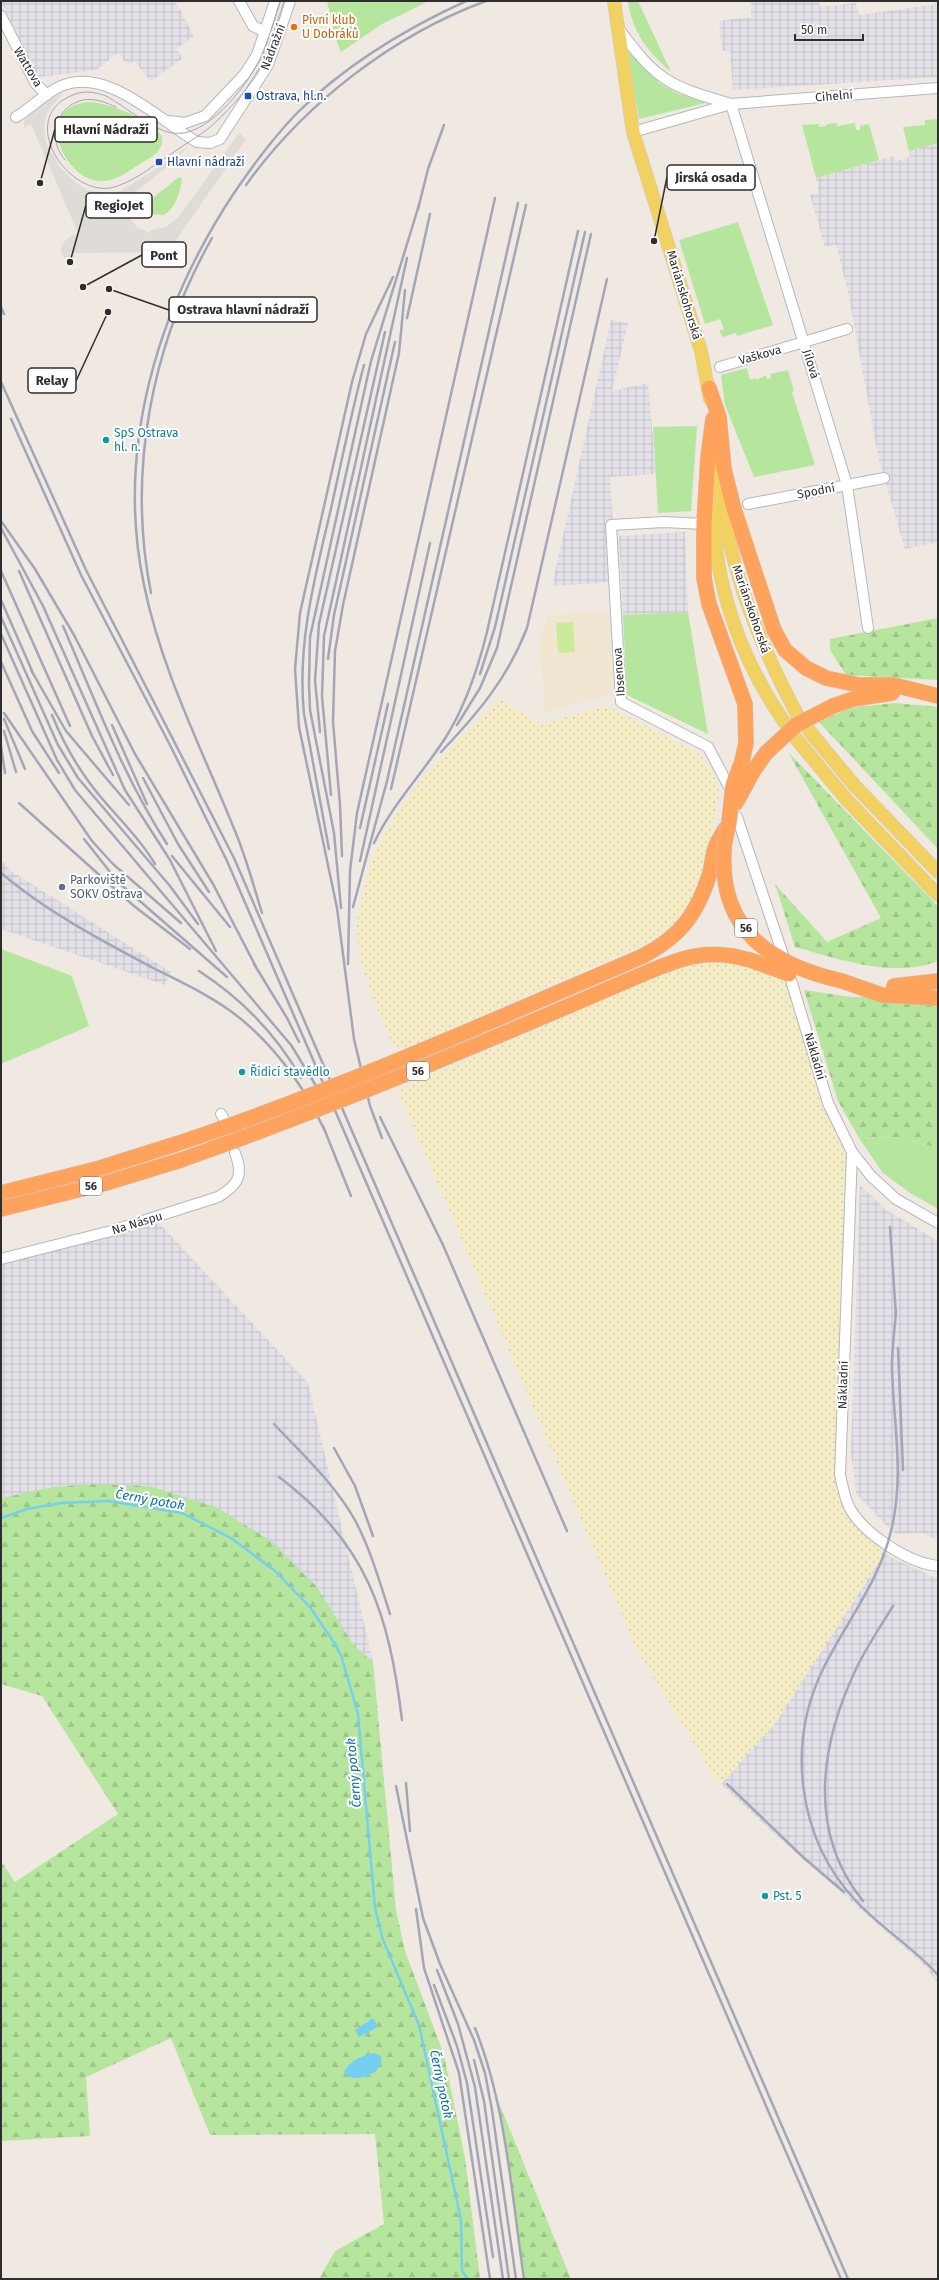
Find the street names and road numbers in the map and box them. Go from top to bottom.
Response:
street label: Nádražní [258,21,288,72]
street label: Wattova [11,45,45,89]
street label: Cihelní [815,87,854,105]
street label: Mariánskohorská [664,249,704,341]
street label: Vaškova [737,342,783,368]
street label: Jílová [800,348,822,380]
street label: Spodní [796,480,837,502]
street label: Mariánskohorská [729,563,773,655]
street label: Ibsenova [610,647,628,697]
road number: 56 [735,919,757,937]
street label: Nákladní [802,1031,829,1082]
road number: 56 [407,1062,429,1080]
road number: 56 [80,1177,102,1195]
street label: Na Náspu [110,1209,164,1237]
street label: Nákladní [835,1360,851,1409]

